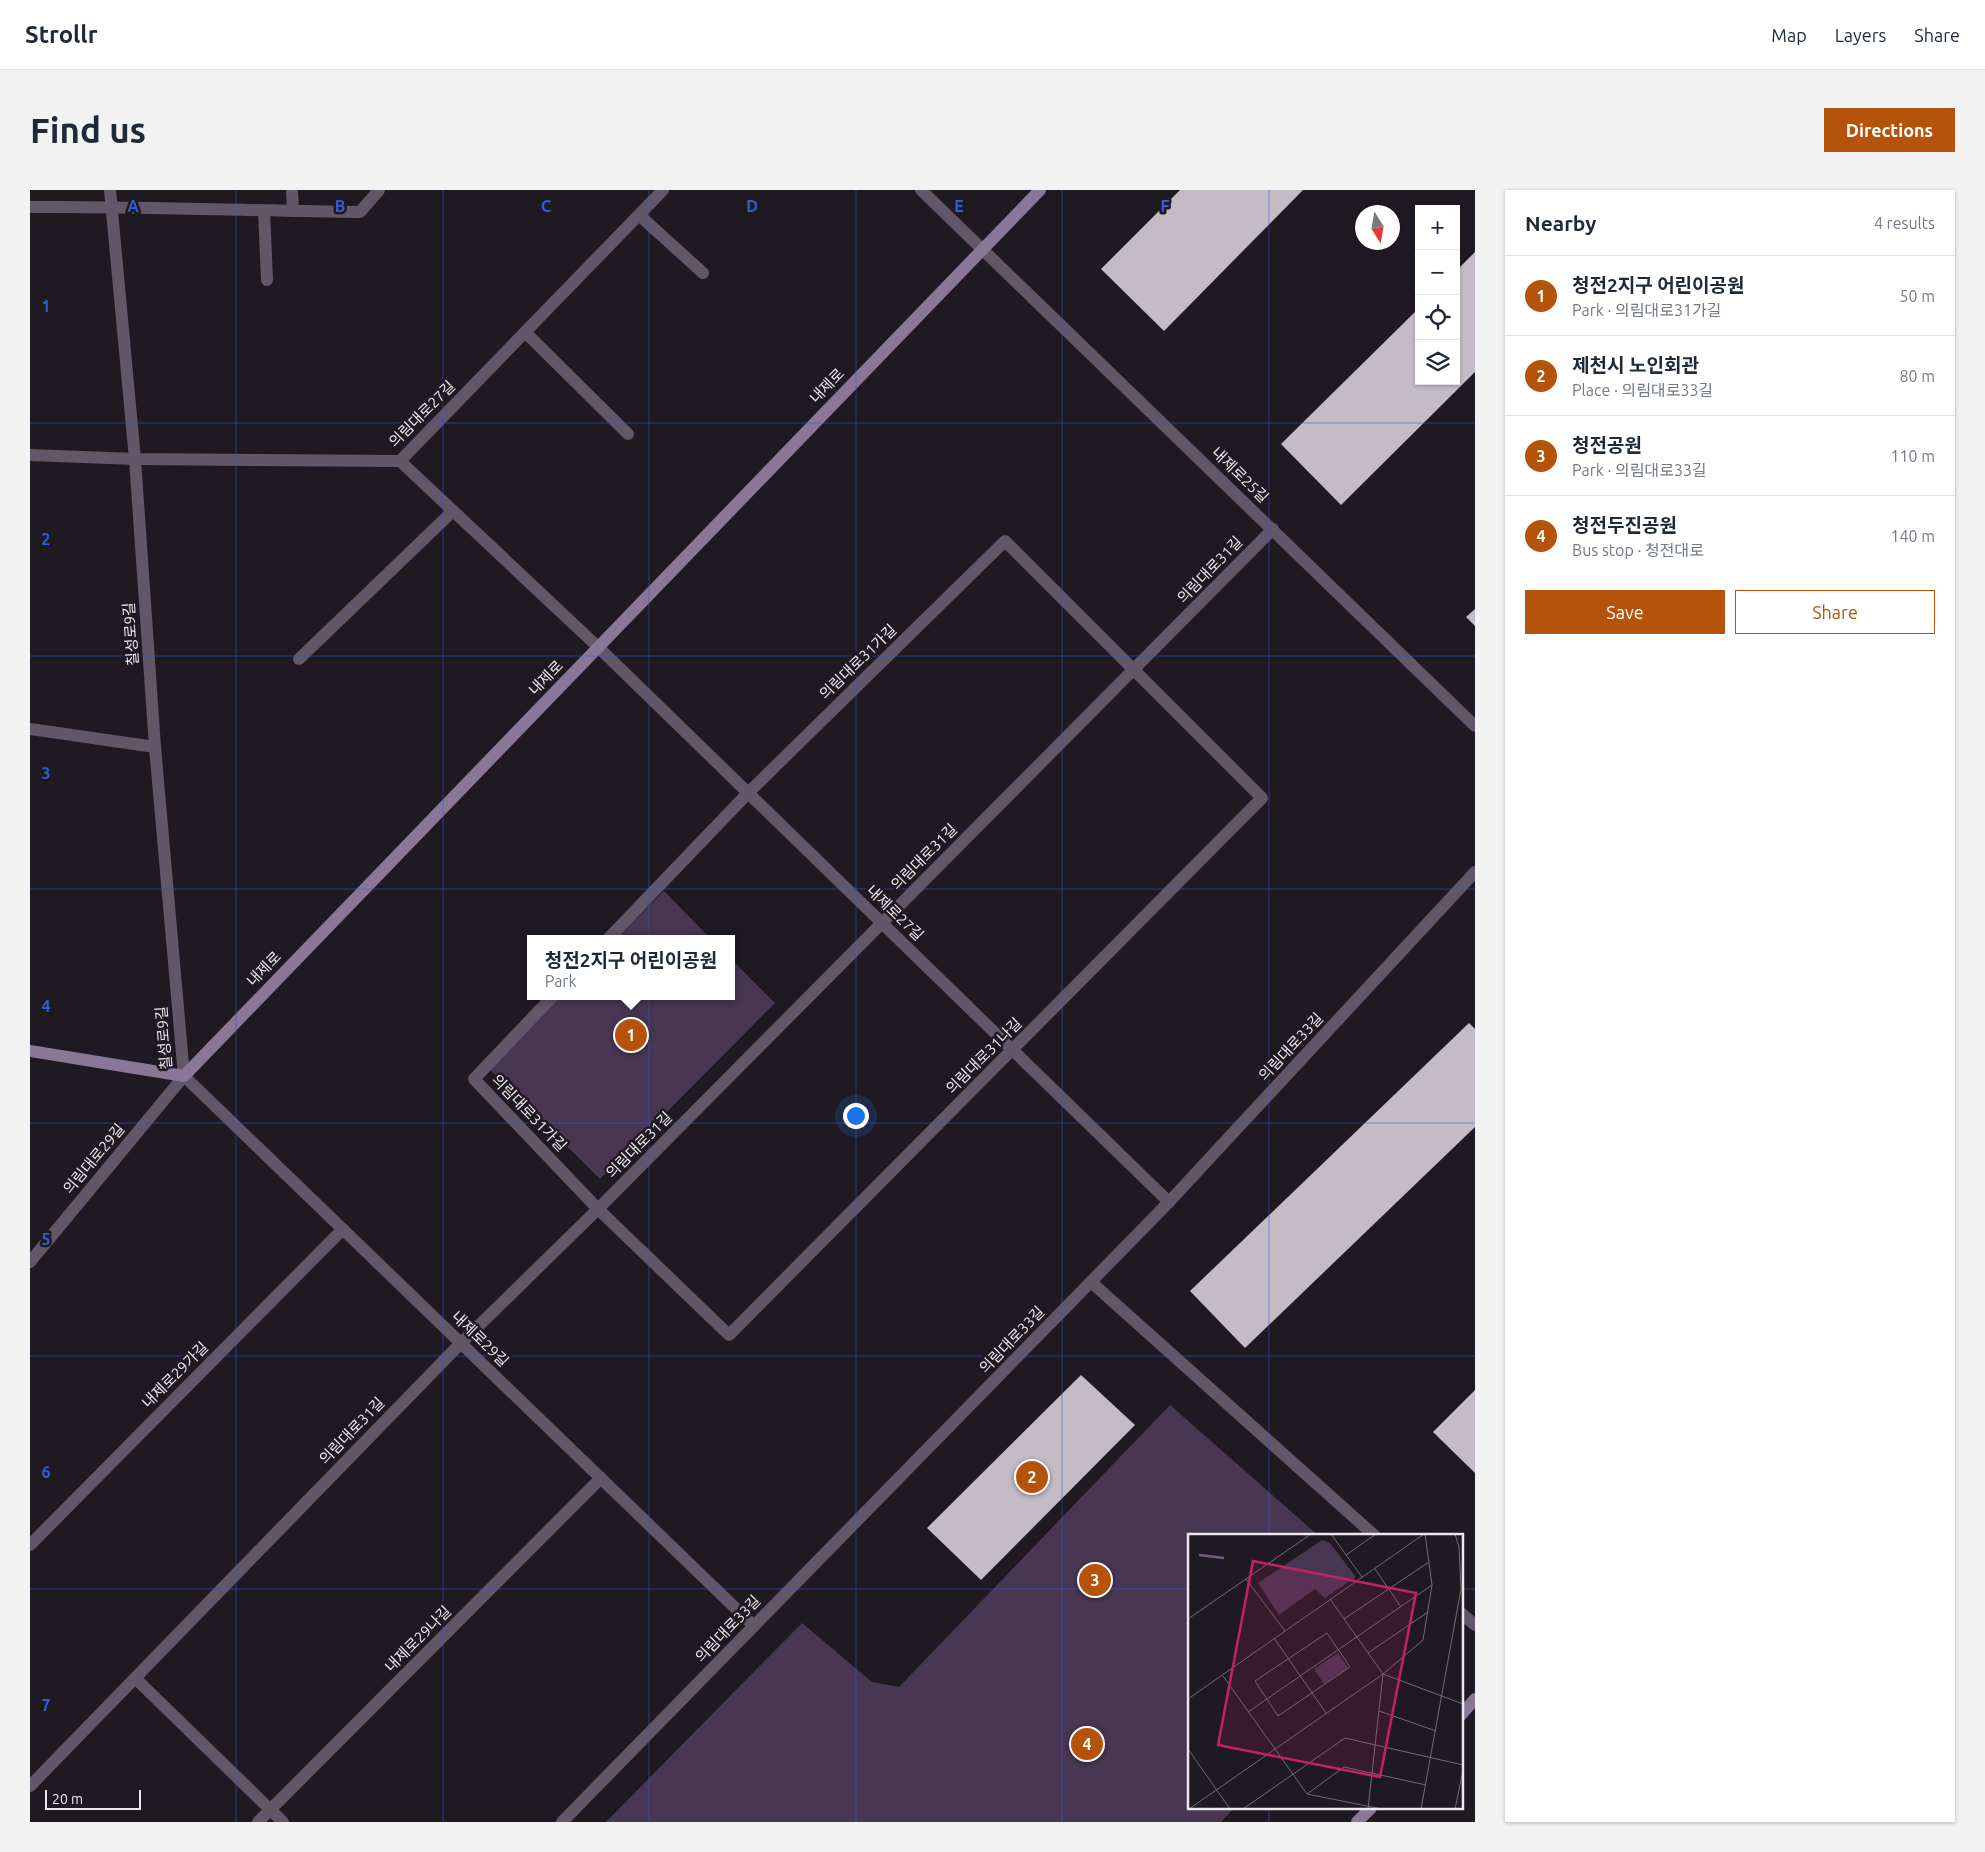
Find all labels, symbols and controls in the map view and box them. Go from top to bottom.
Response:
text: Strollr [25,21,98,48]
text: Map [1771,25,1807,45]
text: Layers [1835,25,1886,45]
text: Share [1914,25,1960,45]
button: Directions [1824,108,1955,152]
text: Find us [30,110,146,150]
text: A [127,197,139,215]
text: B [335,197,345,215]
text: C [541,197,551,215]
text: D [746,197,758,215]
text: E [954,197,964,215]
text: F [1161,197,1170,215]
north arrow [1355,205,1400,250]
map controls [1415,205,1460,385]
button: + [1415,205,1460,250]
text: Nearby [1525,211,1596,235]
text: 4 results [1874,214,1935,232]
button: − [1415,250,1460,295]
text: 청전2지구 어린이공원 [1572,274,1745,296]
text: 1 [1536,287,1546,305]
text: 50 m [1899,287,1935,305]
button: locate [1415,295,1460,340]
text: 1 [41,297,51,315]
text: Park · 의림대로31가길 [1572,301,1721,319]
button: layers [1415,340,1460,385]
text: 제천시 노인회관 [1572,354,1699,376]
street label: 내제로 [806,365,847,406]
text: 2 [1536,367,1546,385]
text: 80 m [1899,367,1935,385]
street label: 의림대로27길 [385,377,458,450]
text: Place · 의림대로33길 [1572,381,1713,399]
text: 청전공원 [1572,434,1642,456]
street label: 내제로25길 [1209,443,1272,506]
text: 3 [1536,447,1546,465]
text: 110 m [1890,447,1935,465]
text: Park · 의림대로33길 [1572,461,1707,479]
text: 청전두진공원 [1572,514,1677,536]
text: 4 [1536,527,1546,545]
text: 140 m [1890,527,1935,545]
text: 2 [41,530,51,548]
street label: 의림대로31길 [1174,533,1246,606]
text: Bus stop · 청전대로 [1572,541,1704,559]
button: Save [1525,590,1725,634]
button: Share [1735,590,1935,634]
street label: 칠성로9길 [120,602,141,666]
street label: 의림대로31가길 [816,621,899,702]
street label: 내제로 [525,657,566,698]
text: 3 [41,764,51,782]
street label: 의림대로31길 [887,820,960,893]
street label: 내제로27길 [864,881,927,944]
popup [527,935,735,1000]
street label: 내제로 [243,948,284,989]
text: 청전2지구 어린이공원 [545,949,717,971]
text: Park [545,972,577,990]
text: 4 [41,997,51,1015]
street label: 칠성로9길 [152,1006,175,1070]
street label: 의림대로33길 [1255,1009,1326,1084]
street label: 의림대로31나길 [942,1014,1025,1097]
pin: 1 [615,1016,647,1054]
street label: 의림대로31가길 [489,1071,570,1154]
your location [843,1103,869,1129]
street label: 의림대로31길 [602,1108,675,1181]
street label: 의림대로29길 [59,1120,128,1197]
text: 5 [41,1230,51,1248]
street label: 의림대로33길 [976,1303,1048,1376]
street label: 내제로29길 [449,1307,512,1370]
street label: 내제로29가길 [138,1338,211,1411]
street label: 의림대로31길 [316,1394,388,1467]
pin: 2 [1016,1458,1048,1496]
text: 6 [41,1463,51,1481]
inset map [1188,1534,1462,1810]
pin: 3 [1079,1561,1111,1599]
street label: 의림대로33길 [692,1592,764,1665]
street label: 내제로29나길 [381,1602,454,1675]
text: 7 [41,1696,51,1714]
pin: 4 [1071,1725,1103,1763]
scale bar [45,1787,141,1810]
text: 20 m [52,1791,83,1807]

